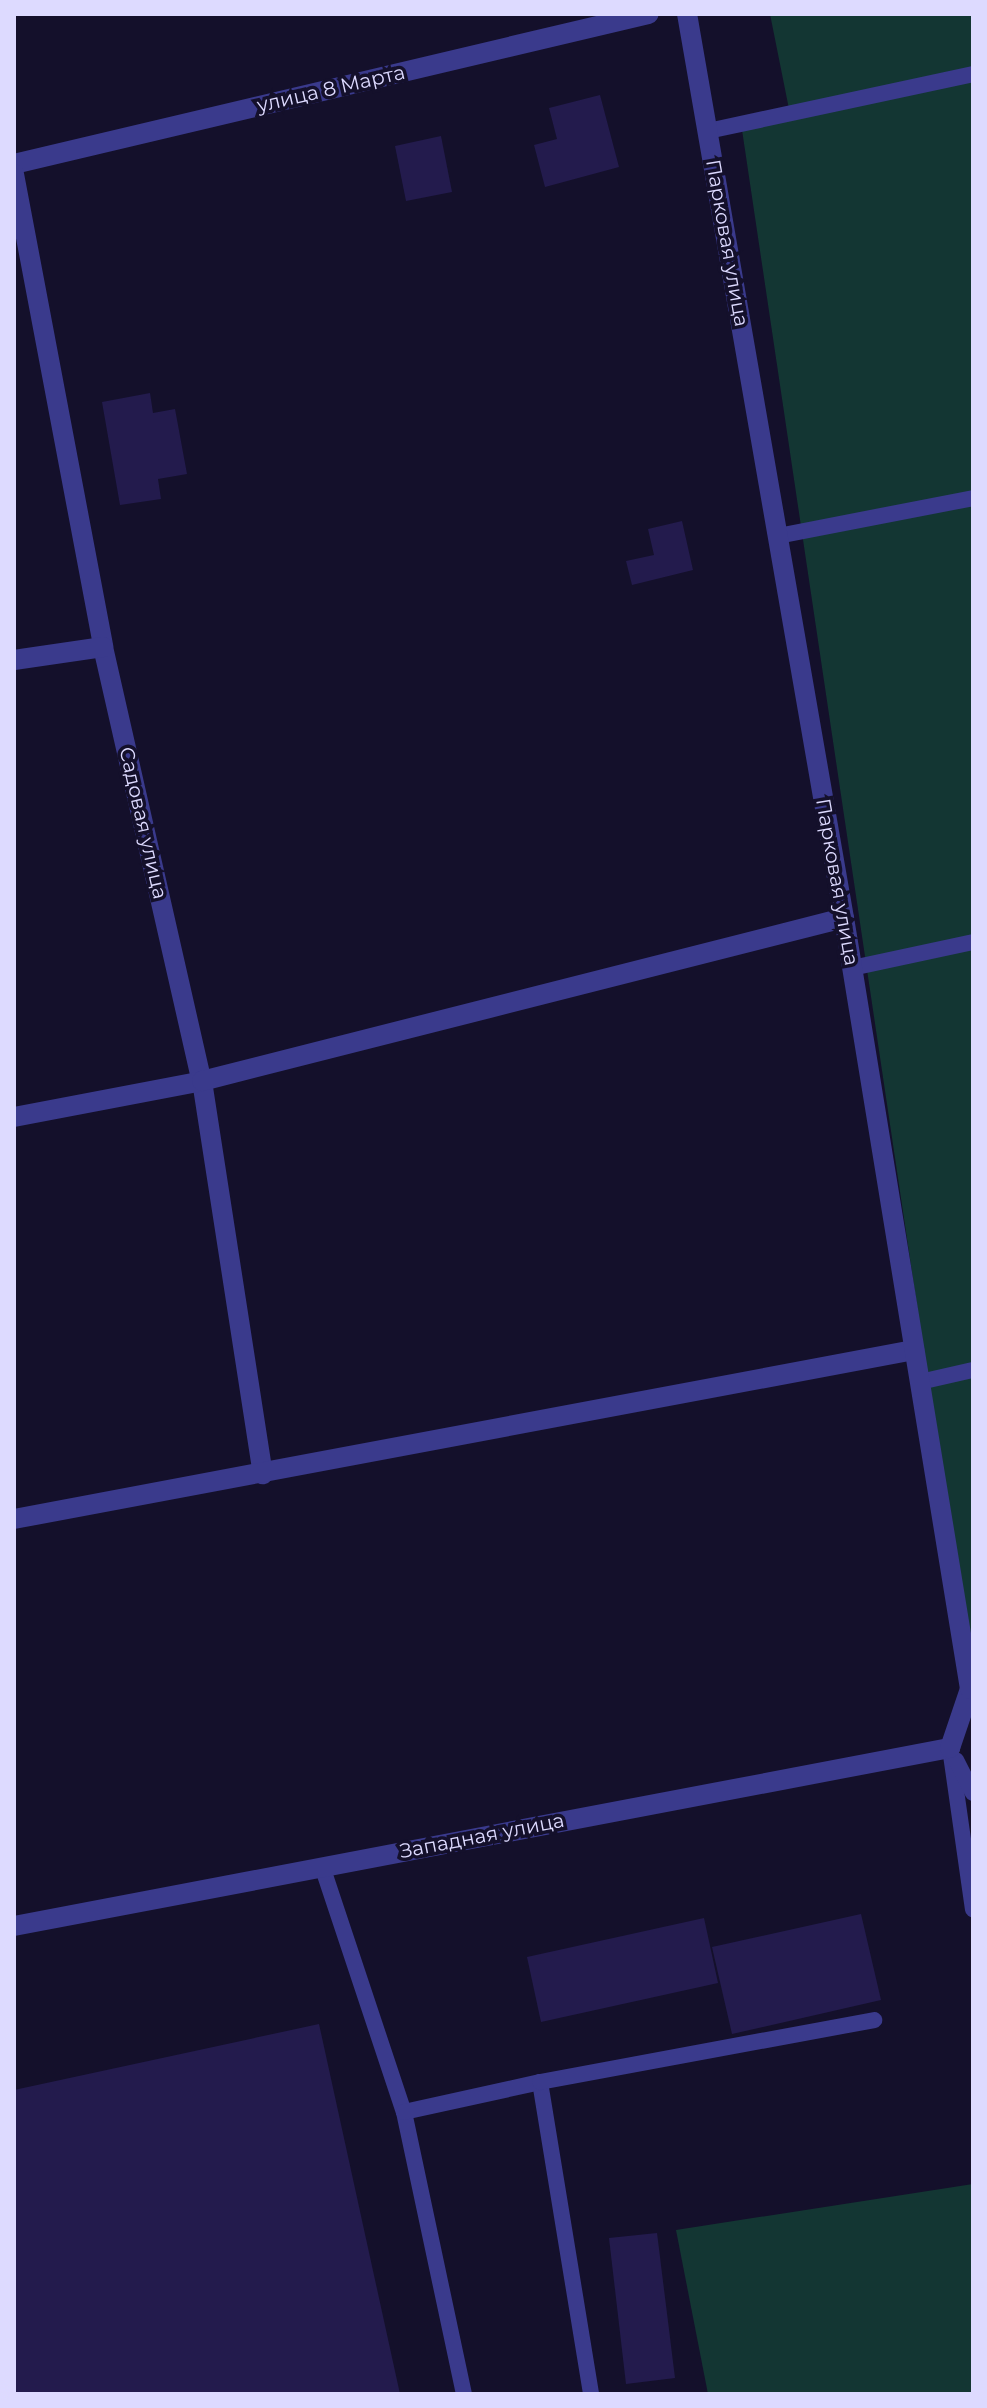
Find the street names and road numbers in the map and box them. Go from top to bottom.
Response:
street label: улица 8 Марта [255,60,407,118]
street label: Парковая улица [700,157,754,329]
street label: Садовая улица [114,745,172,901]
street label: Парковая улица [810,796,864,968]
street label: Западная улица [398,1808,566,1864]

